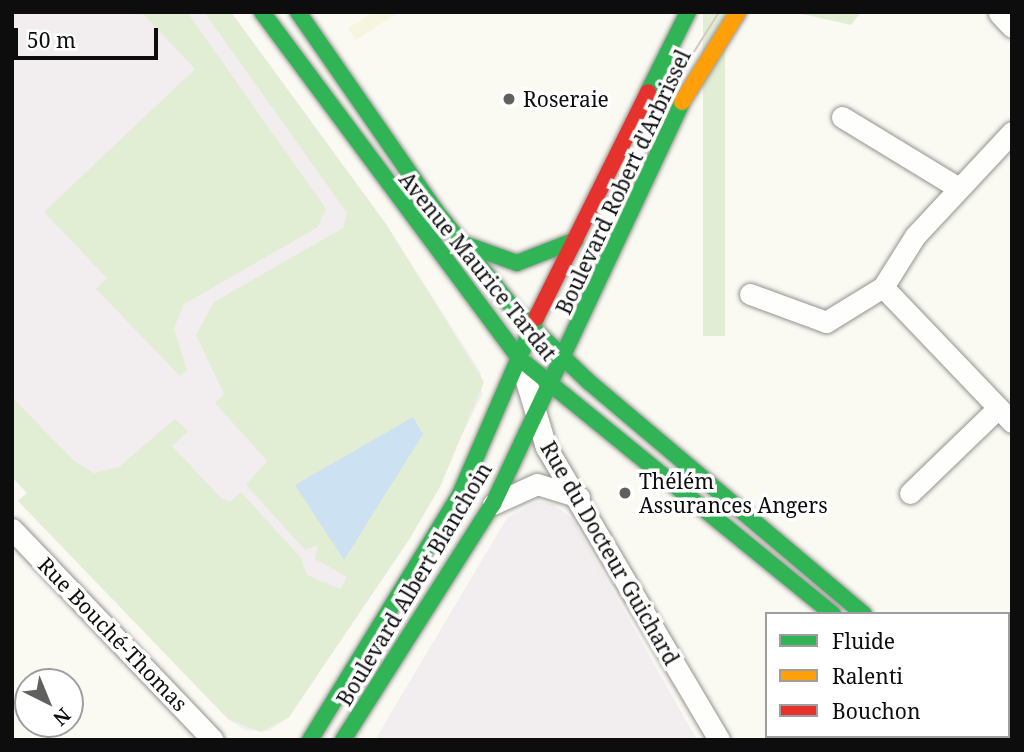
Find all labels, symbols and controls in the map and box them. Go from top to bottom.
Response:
scale bar [18,14,161,58]
text: 50 m [27,26,76,54]
street label: Boulevard Robert d'Arbrissel [551,46,695,318]
place label: Roseraie [523,86,609,112]
marker: Roseraie [501,91,517,107]
street label: Avenue Maurice Tardat [394,167,562,365]
street label: Rue du Docteur Guichard [536,437,684,669]
street label: Boulevard Albert Blanchoin [331,458,497,710]
place label: Thélém Assurances Angers [639,468,828,518]
marker: Thélém Assurances Angers [617,485,633,501]
street label: Rue Bouché-Thomas [33,552,193,716]
legend [765,612,1010,738]
text: Fluide [832,627,895,655]
text: Ralenti [832,662,903,690]
north arrow [14,668,84,738]
text: Bouchon [832,697,921,725]
text: N [48,702,76,732]

